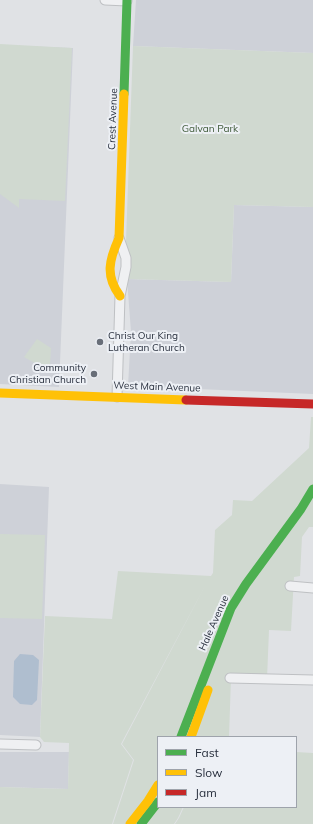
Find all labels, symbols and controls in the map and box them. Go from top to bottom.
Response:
street label: Crest Avenue [106,88,120,150]
park label: Galvan Park [182,123,238,135]
place label: Christ Our King Lutheran Church [108,330,185,354]
marker: Christ Our King Lutheran Church [95,337,105,347]
place label: Community Christian Church [9,362,86,386]
marker: Community Christian Church [89,369,99,379]
street label: West Main Avenue [113,379,201,395]
street label: Hale Avenue [197,594,231,652]
legend [157,736,297,808]
text: Fast [195,745,219,760]
text: Slow [195,765,223,780]
text: Jam [195,785,217,800]

